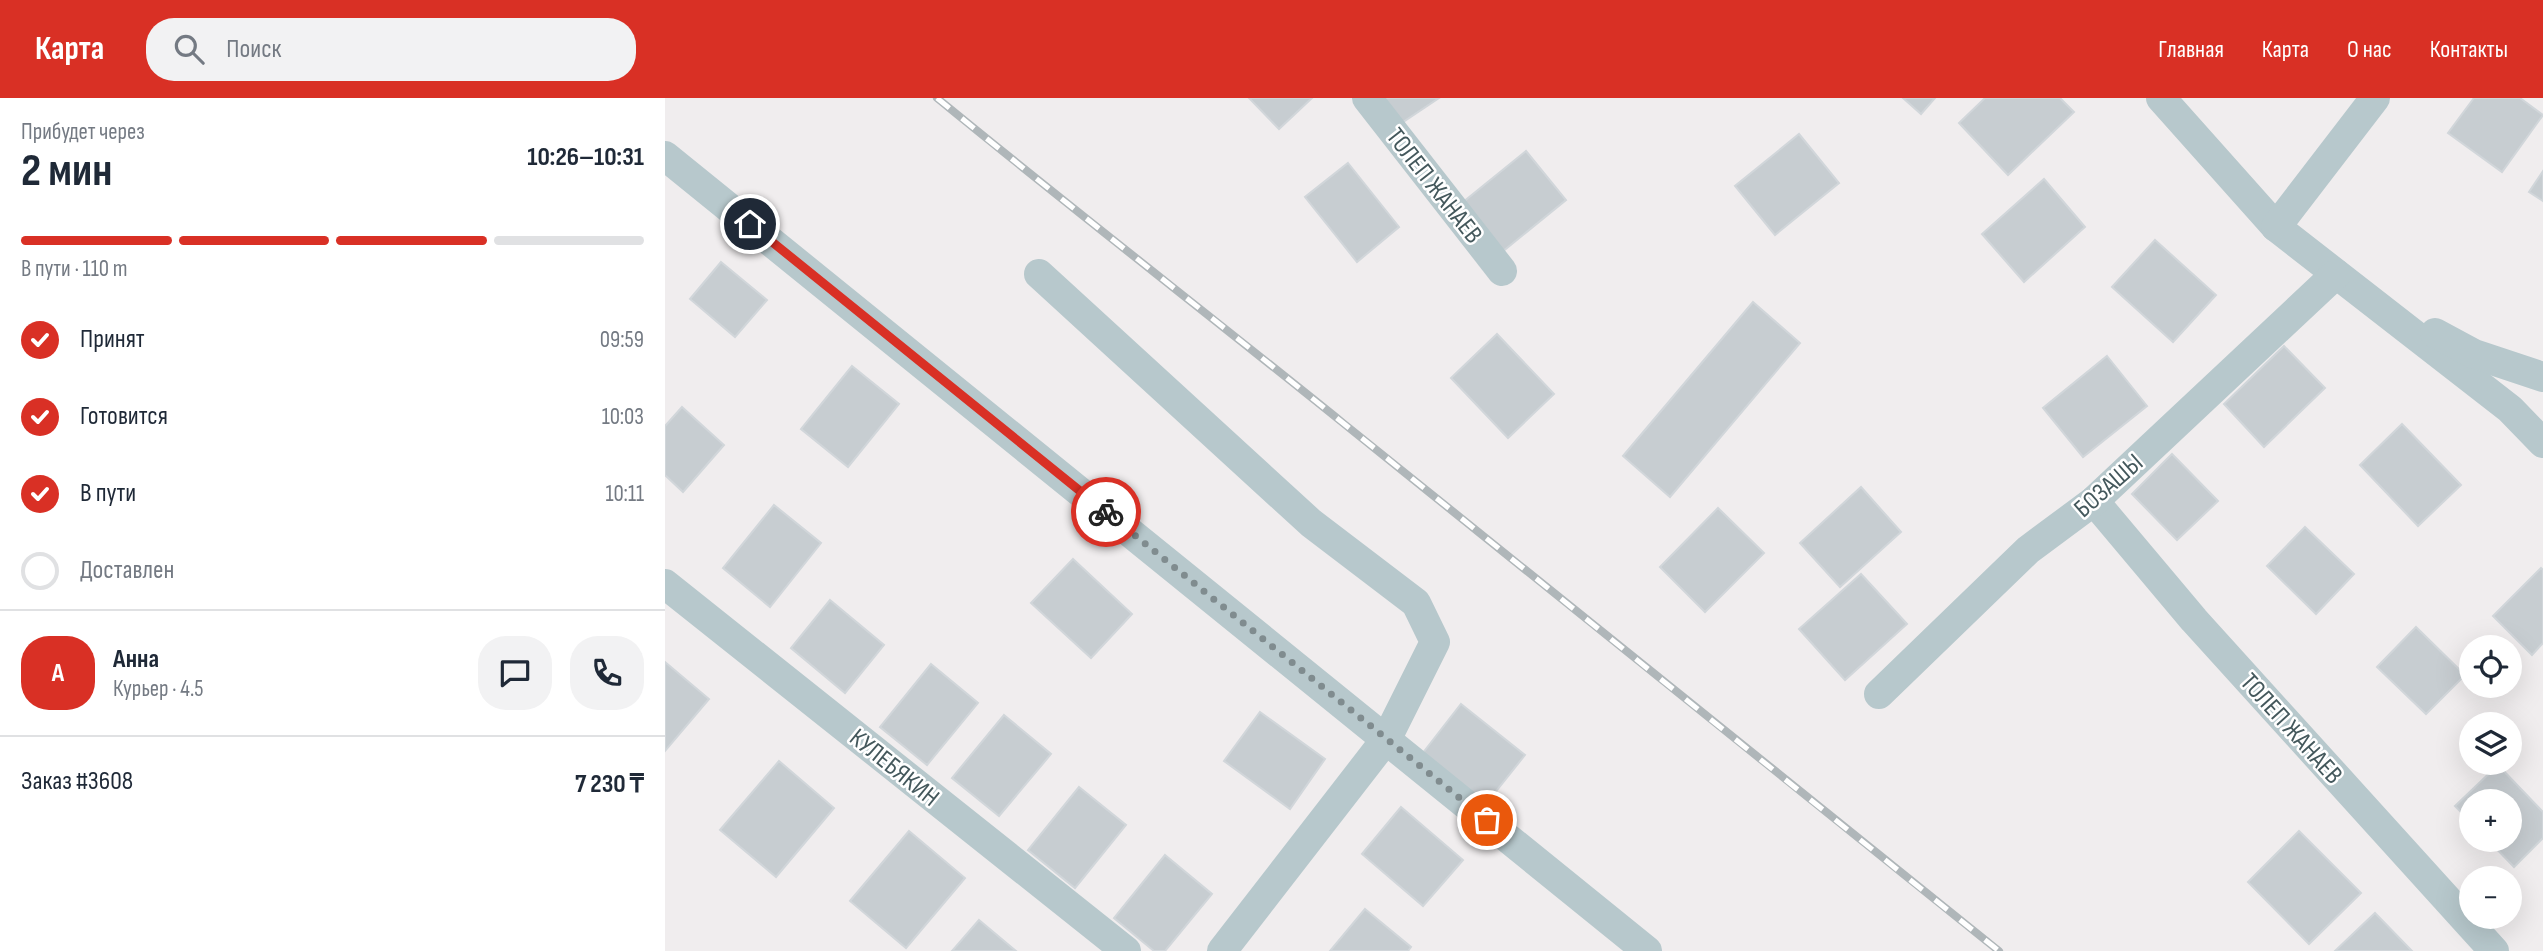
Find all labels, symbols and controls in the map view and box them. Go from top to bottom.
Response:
search box [146,18,636,81]
text: Карта [35,29,104,69]
icon: search [170,30,208,68]
text: Поиск [226,34,281,65]
text: Главная [2158,35,2224,64]
text: Карта [2262,35,2309,64]
text: О нас [2347,35,2392,64]
text: Контакты [2430,35,2508,64]
text: Прибудет через [21,118,145,146]
street label: ТОЛЕП ЖАНАЕВ [1379,122,1489,250]
text: 10:26–10:31 [527,142,644,173]
text: 2 мин [21,144,112,199]
pin [720,194,780,254]
icon: home [731,205,769,243]
text: В пути · 110 m [21,255,127,283]
icon: check [21,321,59,359]
text: Принят [80,324,145,355]
text: 09:59 [600,326,644,354]
icon: check [21,398,59,436]
text: Готовится [80,401,168,432]
text: 10:03 [602,403,644,431]
street label: БОЗАШЫ [2068,448,2150,524]
icon: check [21,475,59,513]
courier [1071,477,1141,547]
text: В пути [80,478,136,509]
text: 10:11 [606,480,644,508]
icon: bike [1087,493,1125,531]
text: Доставлен [80,555,174,586]
map controls [2459,635,2522,929]
button: locate [2459,635,2522,698]
button: chat [478,636,552,710]
button: phone [570,636,644,710]
text: Анна [113,644,159,675]
text: А [52,658,64,689]
street label: ТОЛЕП ЖАНАЕВ [2233,667,2349,791]
text: Курьер · 4.5 [113,675,203,703]
button: layers [2459,712,2522,775]
street label: КУЛЕБЯКИН [843,723,945,814]
text: Заказ #3608 [21,766,133,797]
text: 7 230 ₸ [575,769,644,800]
button: + [2459,789,2522,852]
pin [1457,790,1517,850]
icon: bag [1468,801,1506,839]
button: − [2459,866,2522,929]

